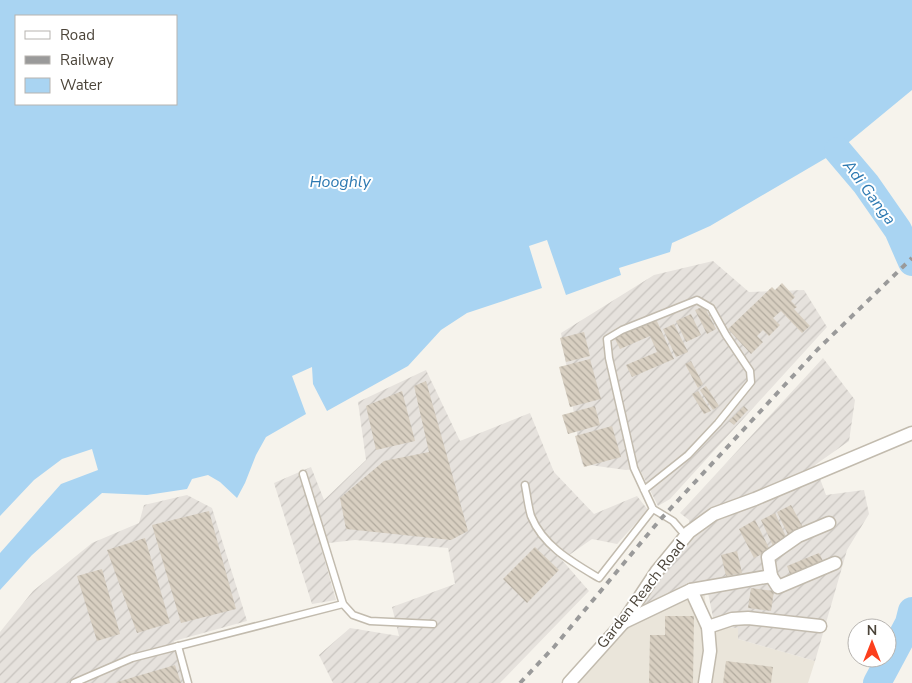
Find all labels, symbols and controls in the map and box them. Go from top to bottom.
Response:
legend [15,15,178,105]
text: Road [60,25,95,45]
text: Railway [60,50,114,70]
text: Water [60,75,103,95]
water label: Adi Ganga [837,155,901,229]
water label: Hooghly [309,171,371,193]
street label: Garden Reach Road [592,535,690,653]
north arrow [847,618,897,668]
text: N [867,621,877,640]

